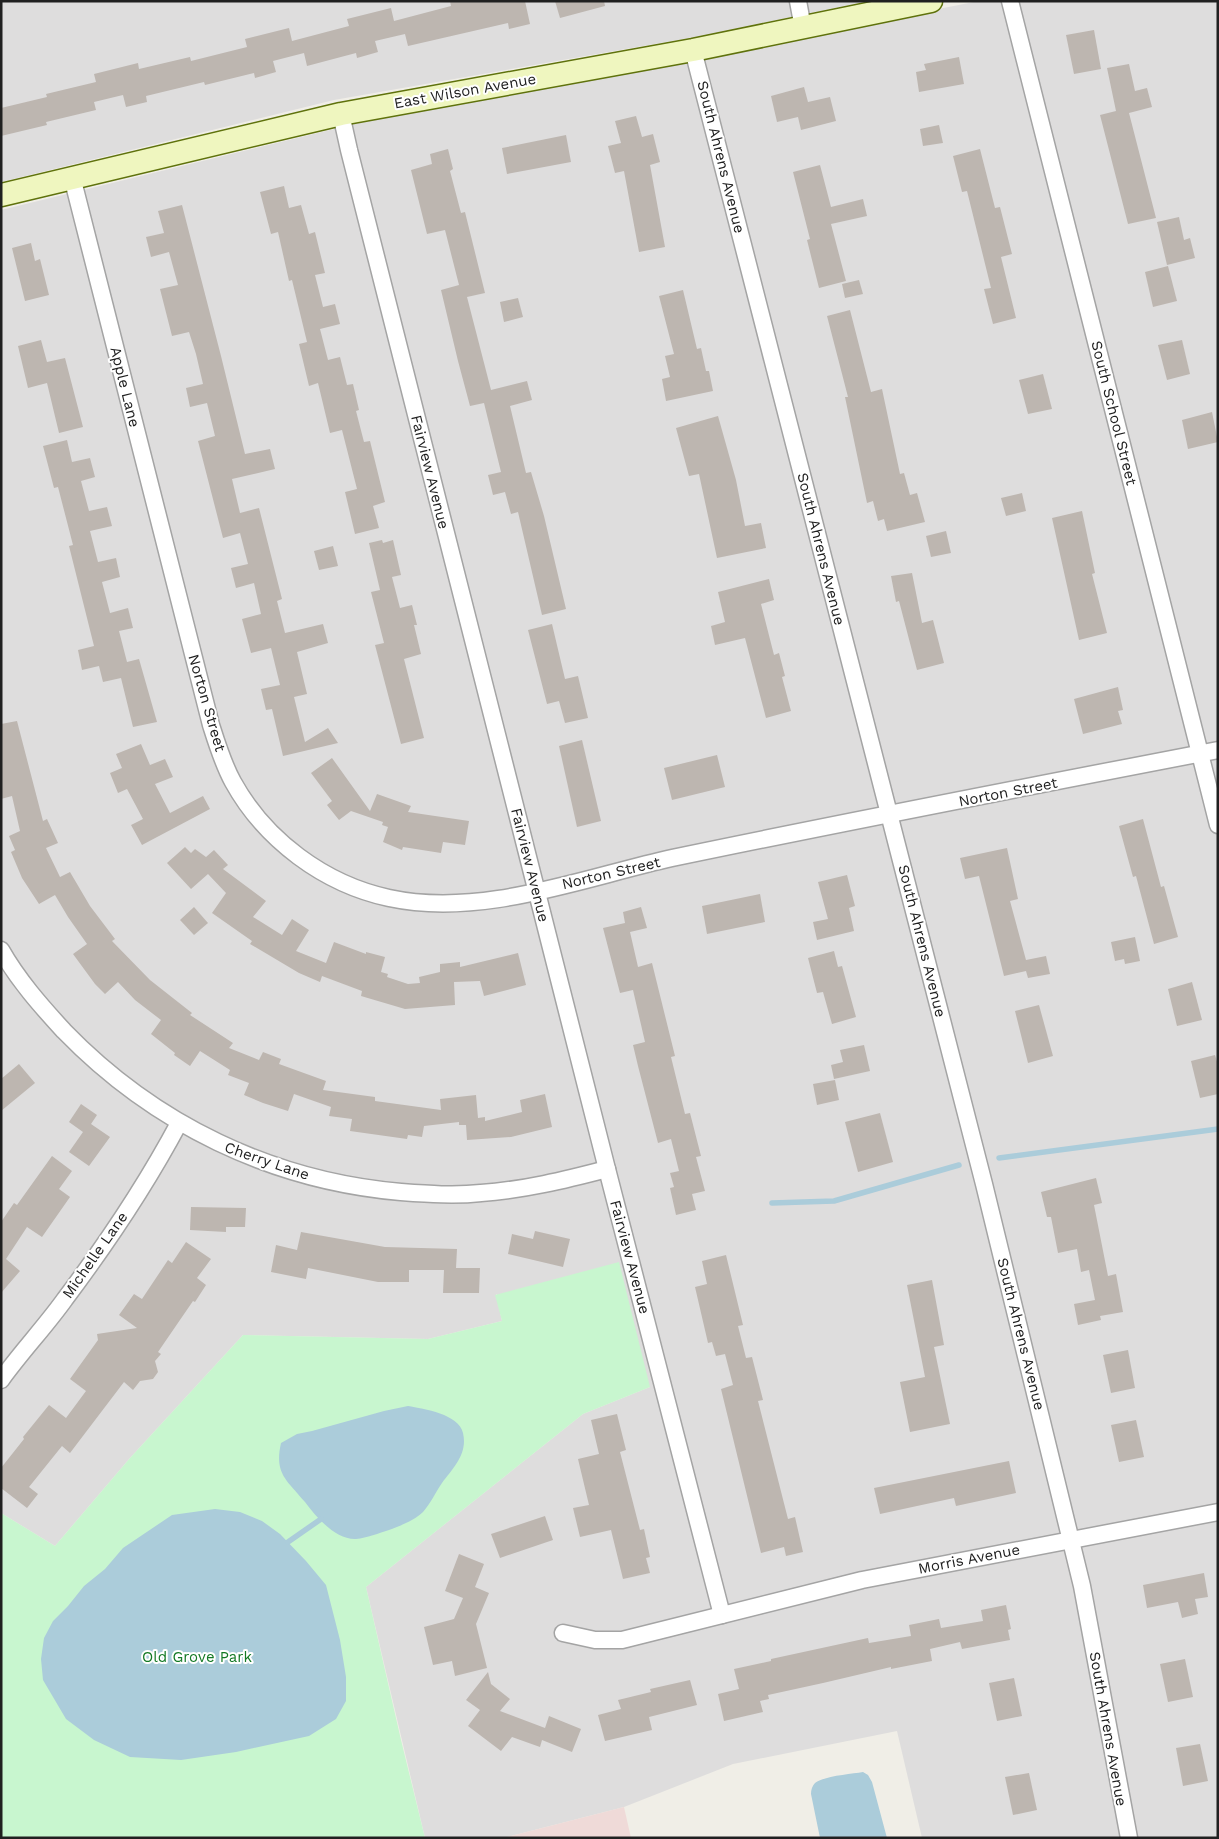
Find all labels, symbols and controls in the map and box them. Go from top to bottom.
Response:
street label: East Wilson Avenue [393,70,537,112]
street label: South Ahrens Avenue [693,79,749,235]
street label: South School Street [1087,339,1141,488]
street label: Apple Lane [106,345,144,429]
street label: Fairview Avenue [407,413,453,531]
street label: South Ahrens Avenue [793,471,849,627]
street label: Norton Street [185,652,230,754]
street label: Norton Street [957,773,1060,810]
street label: Fairview Avenue [507,806,553,924]
street label: Norton Street [560,853,663,893]
street label: South Ahrens Avenue [894,863,950,1019]
street label: Cherry Lane [222,1138,312,1184]
street label: Fairview Avenue [606,1198,654,1316]
street label: Michelle Lane [59,1208,131,1302]
street label: South Ahrens Avenue [993,1256,1049,1412]
street label: Morris Avenue [917,1540,1021,1578]
park label: Old Grove Park [142,1648,252,1666]
street label: South Ahrens Avenue [1086,1650,1130,1808]

